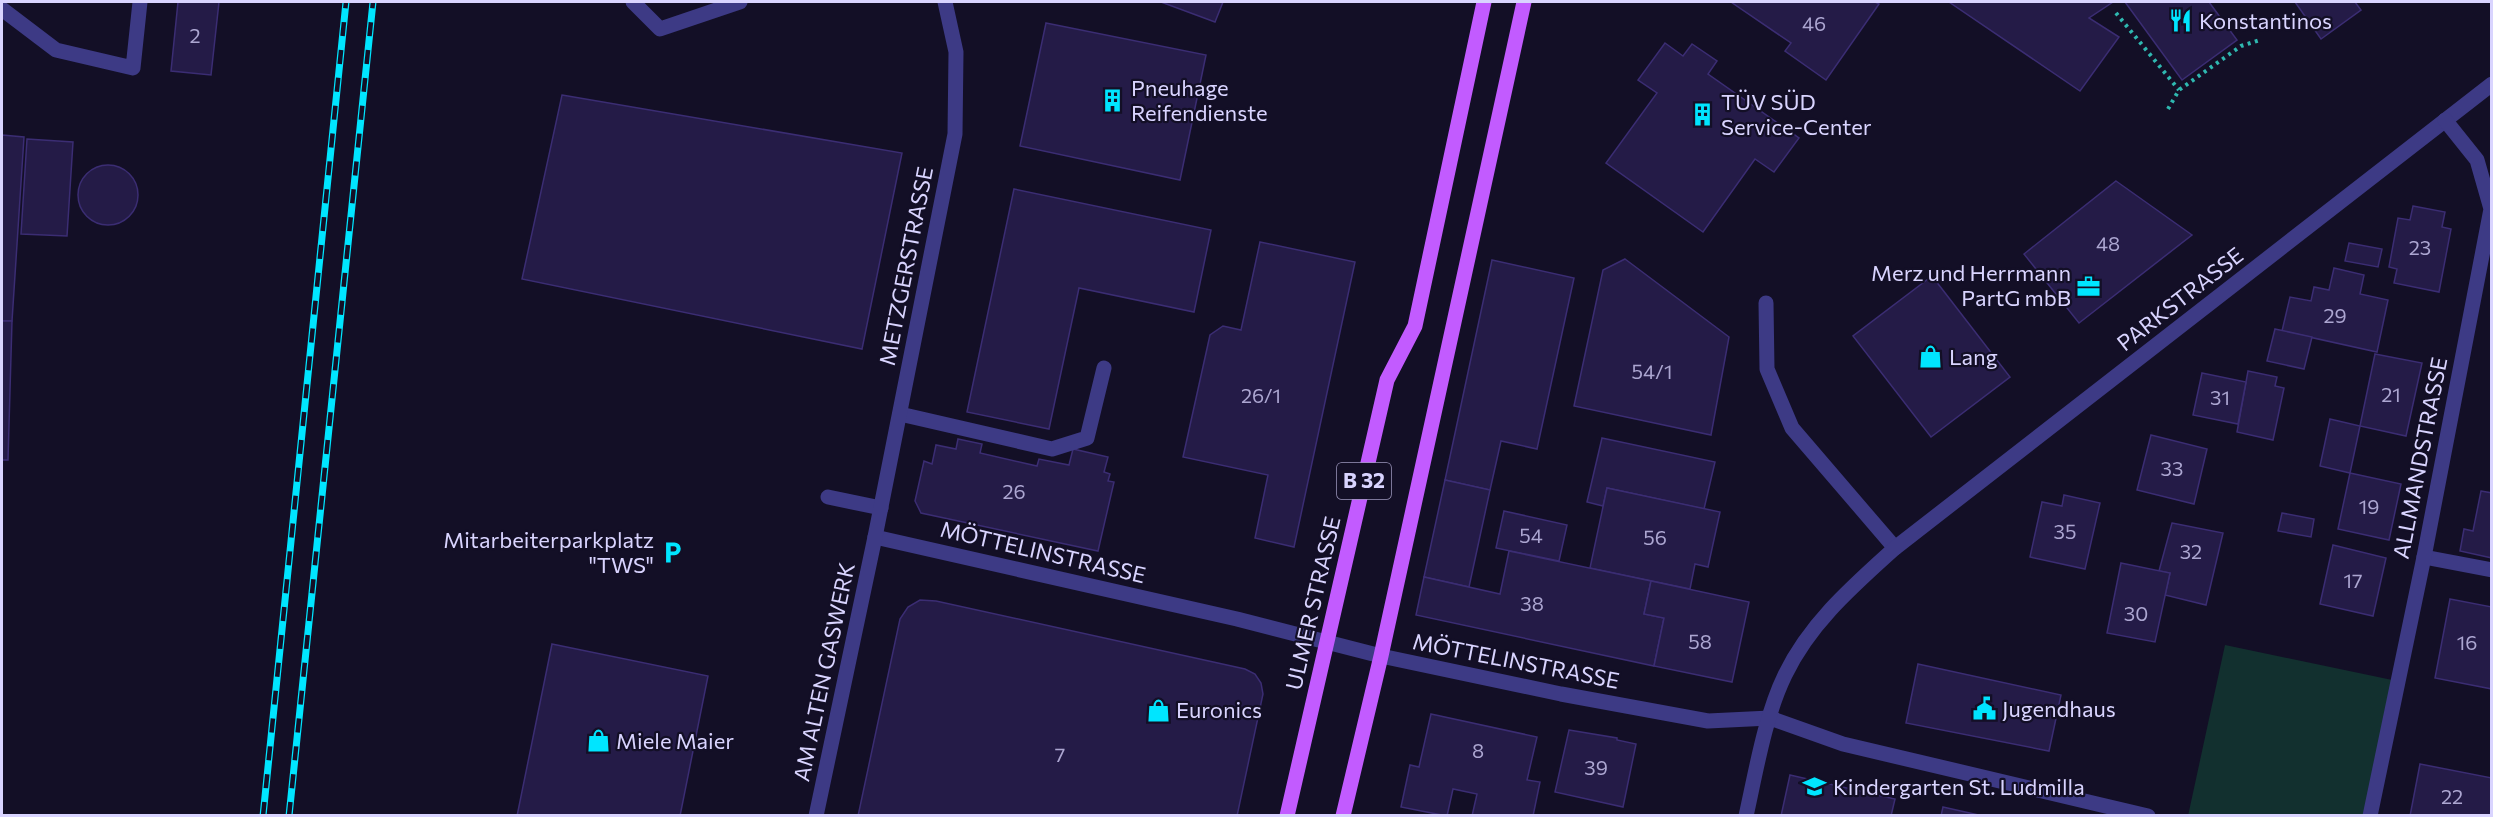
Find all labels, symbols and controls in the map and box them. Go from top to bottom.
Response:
place label: Konstantinos [2199,7,2332,34]
restaurant icon: Konstantinos [2168,8,2194,34]
house number: 46 [1802,11,1826,35]
house number: 2 [189,23,201,47]
place label: Pneuhage Reifendienste [1131,74,1268,126]
building icon: Pneuhage Reifendienste [1100,88,1126,114]
place label: TÜV SÜD Service-Center [1721,88,1872,140]
building icon: TÜV SÜD Service-Center [1690,102,1716,128]
street label: METZGERSTRASSE [873,164,938,368]
house number: 48 [2096,231,2120,255]
house number: 23 [2409,235,2431,259]
street label: PARKSTRASSE [2111,241,2248,356]
place label: Merz und Herrmann PartG mbB [1871,259,2071,311]
office icon: Merz und Herrmann PartG mbB [2076,273,2102,299]
house number: 29 [2323,303,2347,327]
place label: Lang [1949,343,1998,370]
shop icon: Lang [1918,344,1944,370]
street label: ALLMANDSTRASSE [2387,355,2452,561]
house number: 54/1 [1632,359,1672,383]
house number: 21 [2381,382,2401,406]
house number: 26/1 [1241,383,1281,407]
house number: 31 [2210,385,2230,409]
house number: 33 [2161,456,2183,480]
road number: B 32 [1337,463,1391,499]
house number: 26 [1002,479,1026,503]
house number: 19 [2359,494,2379,518]
street label: ULMER STRASSE [1279,513,1346,692]
street label: MÖTTELINSTRASSE [938,515,1148,588]
house number: 35 [2054,519,2076,543]
house number: 54 [1519,523,1543,547]
house number: 56 [1643,525,1667,549]
place label: Mitarbeiterparkplatz "TWS" [443,526,654,578]
house number: 32 [2180,539,2202,563]
parking icon: Mitarbeiterparkplatz "TWS" [659,540,685,566]
street label: AM ALTEN GASWERK [787,560,860,784]
house number: 17 [2343,568,2363,592]
house number: 38 [1520,591,1544,615]
house number: 30 [2124,601,2148,625]
street label: MÖTTELINSTRASSE [1410,627,1622,694]
house number: 58 [1688,629,1712,653]
house number: 16 [2457,630,2477,654]
place label: Jugendhaus [2002,695,2116,722]
place label: Euronics [1176,696,1262,723]
public building icon: Jugendhaus [1971,696,1997,722]
shop icon: Euronics [1145,697,1171,723]
place label: Miele Maier [616,727,734,754]
shop icon: Miele Maier [585,728,611,754]
house number: 8 [1472,738,1484,762]
house number: 7 [1055,742,1065,766]
house number: 39 [1584,755,1608,779]
place label: Kindergarten St. Ludmilla [1833,773,2085,800]
school or university icon: Kindergarten St. Ludmilla [1802,774,1828,800]
house number: 22 [2441,784,2463,808]

